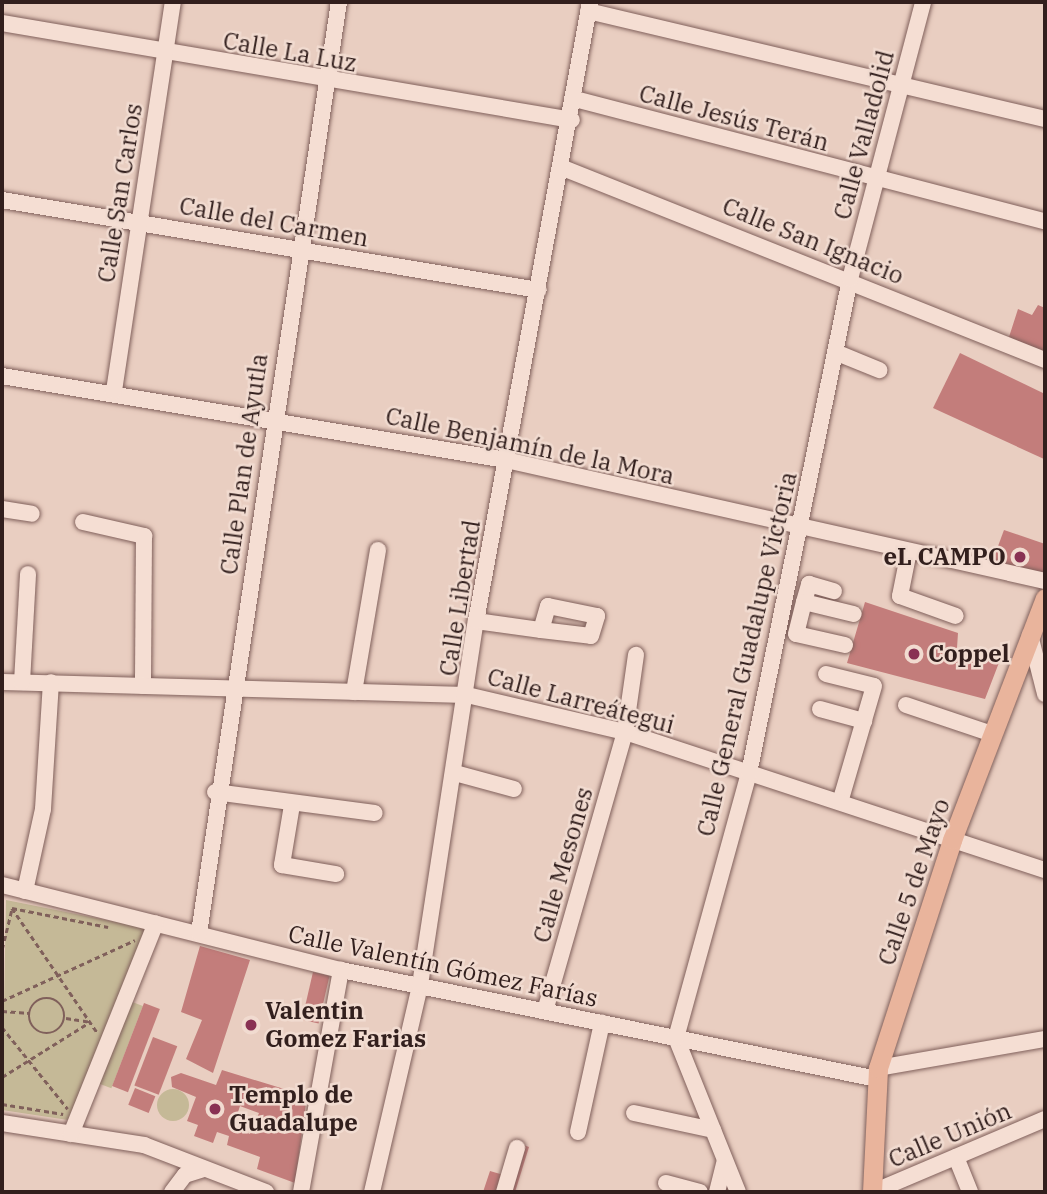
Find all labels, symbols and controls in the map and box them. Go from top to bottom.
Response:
street label: Calle La Luz [221,26,359,78]
street label: Calle Valladolid [828,47,900,223]
street label: Calle Jesús Terán [636,79,832,157]
street label: Calle San Carlos [92,101,148,285]
street label: Calle del Carmen [177,191,371,253]
street label: Calle San Ignacio [718,192,908,290]
street label: Calle Plan de Ayutla [214,352,274,576]
street label: Calle Benjamín de la Mora [383,401,677,491]
street label: Calle General Guadalupe Victoria [691,469,803,839]
street label: Calle Libertad [433,518,487,678]
place label: eL CAMPO [884,543,1006,571]
marker: eL CAMPO [1012,549,1028,565]
place label: Coppel [928,640,1010,668]
marker: Coppel [906,646,922,662]
street label: Calle Larreátegui [484,662,678,740]
street label: Calle Mesones [527,784,599,946]
street label: Calle 5 de Mayo [872,795,956,969]
street label: Calle Valentín Gómez Farías [286,919,600,1013]
place label: Valentin Gomez Farias [265,997,426,1053]
marker: Valentin Gomez Farias [243,1017,259,1033]
place label: Templo de Guadalupe [229,1081,358,1137]
street label: Calle Unión [884,1096,1016,1174]
marker: Templo de Guadalupe [207,1101,223,1117]

